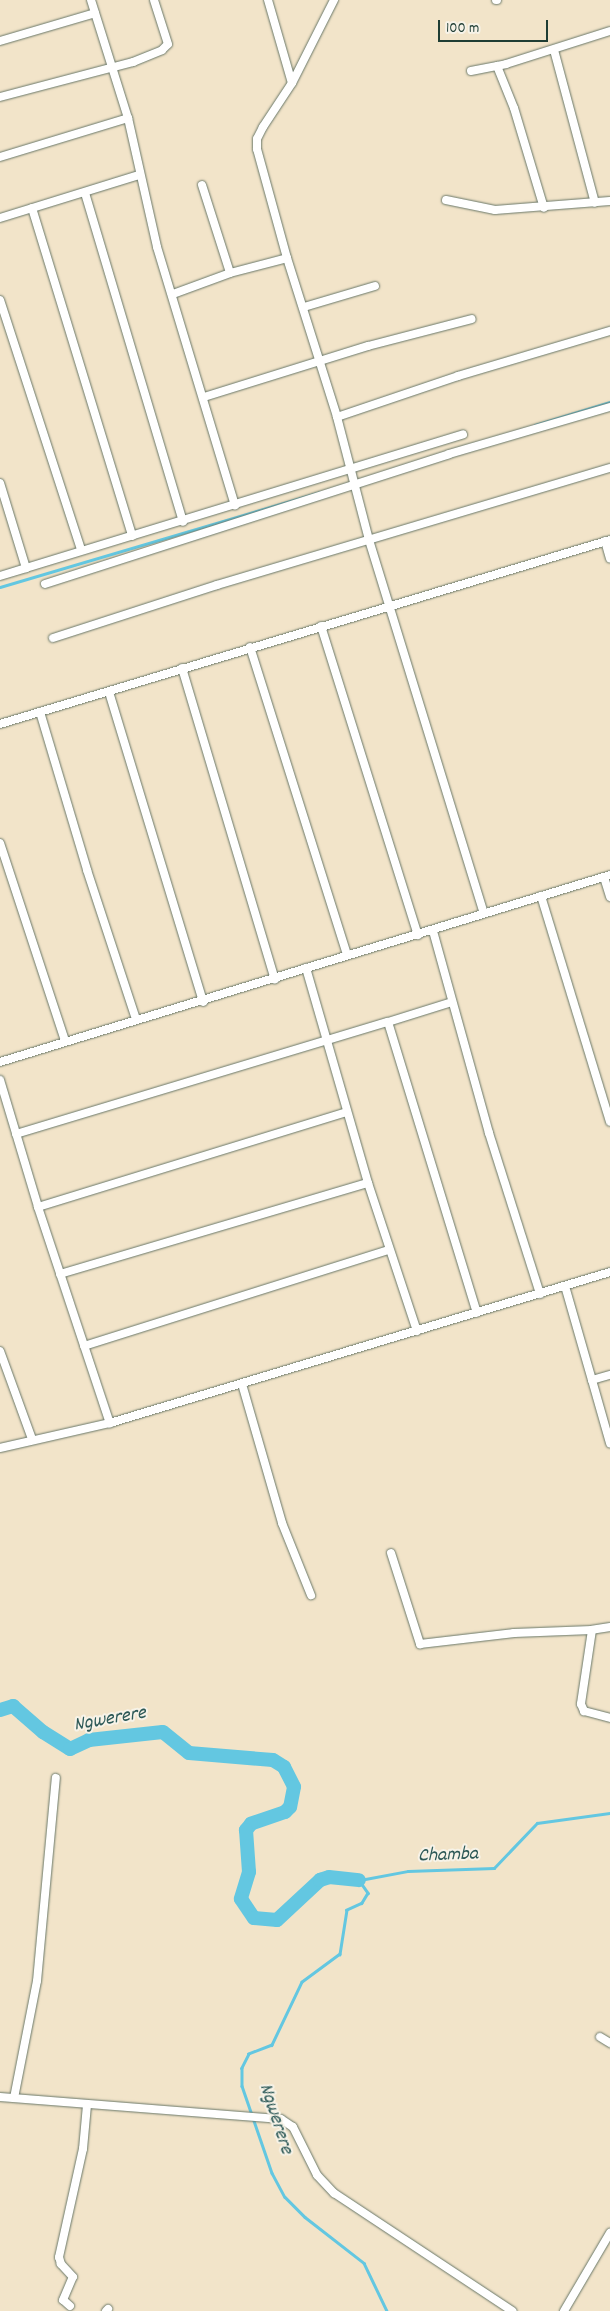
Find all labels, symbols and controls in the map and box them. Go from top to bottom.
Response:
scale bar [440,10,550,42]
text: 100 m [446,18,479,40]
water label: Ngwerere [72,1702,148,1738]
water label: Chamba [417,1843,479,1869]
water label: Ngwerere [252,2081,298,2157]

